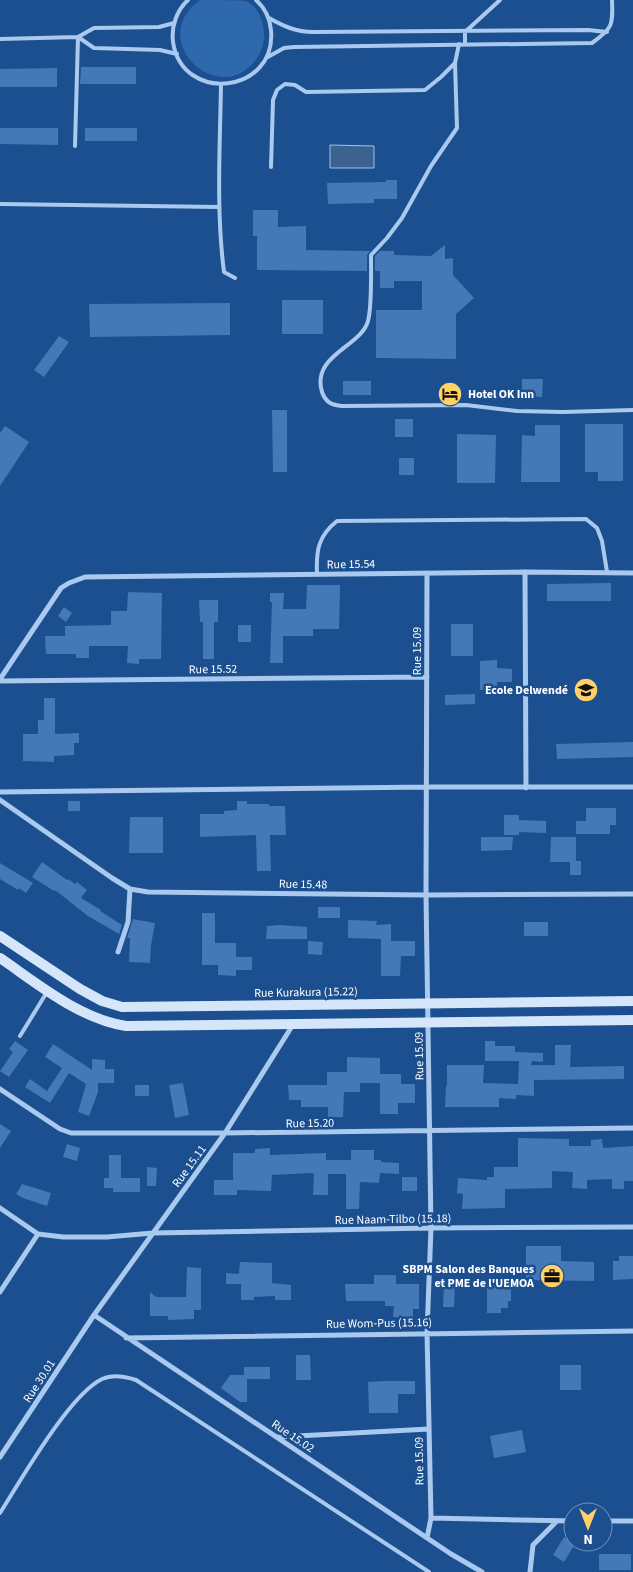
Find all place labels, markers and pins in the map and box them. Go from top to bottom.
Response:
hotel icon: Hotel OK Inn [437,381,463,407]
place label: Hotel OK Inn [468,386,534,403]
school or university icon: Ecole Delwendé [573,677,599,703]
place label: Ecole Delwendé [485,682,568,699]
place label: SBPM Salon des Banques et PME de l'UEMOA [403,1261,534,1292]
office icon: SBPM Salon des Banques et PME de l'UEMOA [539,1263,565,1289]

